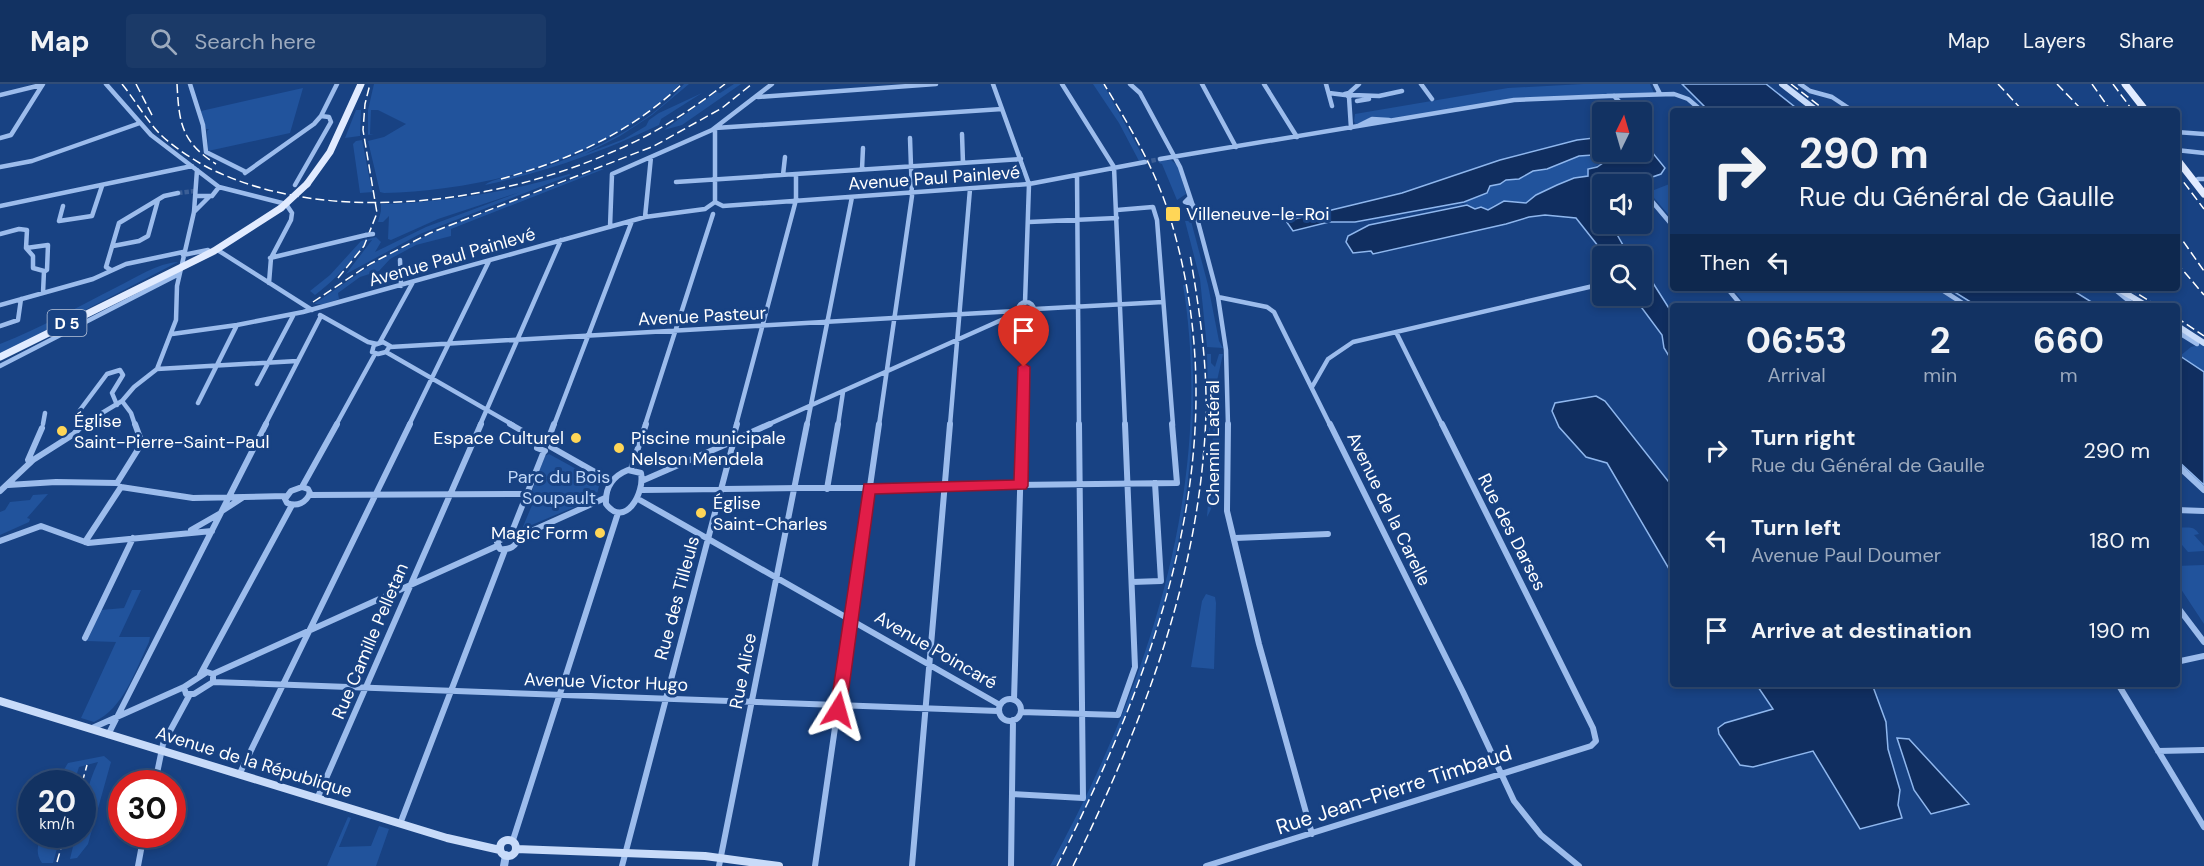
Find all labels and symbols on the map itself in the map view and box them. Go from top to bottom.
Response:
north arrow [1592,102,1652,162]
street label: Avenue Paul Painlevé [847,160,1021,196]
place label: Villeneuve-le-Roi [1186,202,1330,226]
marker: Villeneuve-le-Roi [1164,205,1182,223]
street label: Avenue Paul Painlevé [366,222,538,292]
street label: Avenue Pasteur [637,301,767,331]
pin [998,305,1049,367]
road number: D 5 [48,310,86,336]
street label: Chemin Latéral [1201,380,1225,506]
place label: Église Saint-Pierre-Saint-Paul [74,409,269,454]
marker: Église Saint-Pierre-Saint-Paul [55,424,69,438]
place label: Espace Culturel [433,426,564,450]
place label: Piscine municipale Nelson Mendela [631,426,786,471]
street label: Avenue de la Carelle [1341,428,1437,590]
marker: Espace Culturel [569,431,583,445]
marker: Piscine municipale Nelson Mendela [612,441,626,455]
park label: Parc du Bois Soupault [508,465,610,510]
street label: Rue des Darses [1472,469,1552,595]
place label: Église Saint-Charles [713,491,828,536]
marker: Église Saint-Charles [694,506,708,520]
place label: Magic Form [491,521,588,545]
marker: Magic Form [593,526,607,540]
street label: Rue des Tilleuls [649,533,705,663]
street label: Rue Camille Pelletan [326,559,414,723]
street label: Avenue Poincaré [870,605,1002,695]
street label: Rue Alice [724,631,762,711]
street label: Avenue Victor Hugo [524,667,688,697]
position arrow [806,678,870,742]
street label: Avenue de la République [153,721,355,803]
street label: Rue Jean-Pierre Timbaud [1272,739,1516,841]
speed limit sign: 30 [108,770,186,848]

